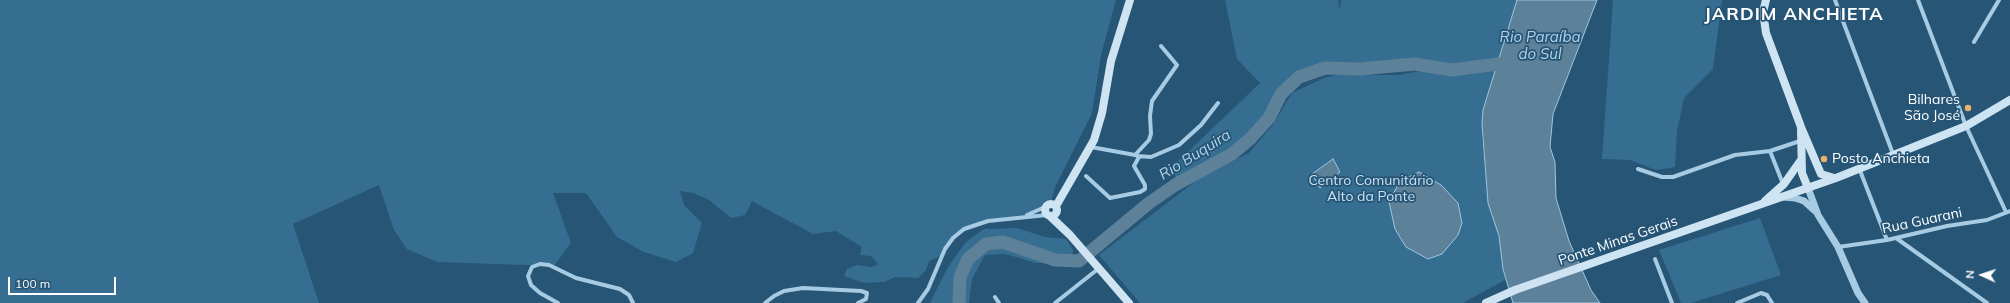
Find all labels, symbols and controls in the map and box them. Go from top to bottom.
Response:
district label: JARDIM ANCHIETA [1704,4,1884,26]
water label: Rio Paraíba do Sul [1500,28,1580,63]
place label: Bilhares São José [1904,92,1960,124]
marker: Bilhares São José [1963,103,1973,113]
water label: Rio Buquira [1156,126,1234,184]
place label: Posto Anchieta [1832,151,1930,167]
marker: Posto Anchieta [1819,154,1829,164]
park label: Centro Comunitário Alto da Ponte [1308,173,1434,206]
street label: Rua Guarani [1880,204,1964,238]
street label: Ponte Minas Gerais [1556,213,1680,269]
north arrow [1962,255,2002,295]
scale bar [10,269,118,295]
text: N [1963,270,1977,279]
text: 100 m [15,276,50,291]

